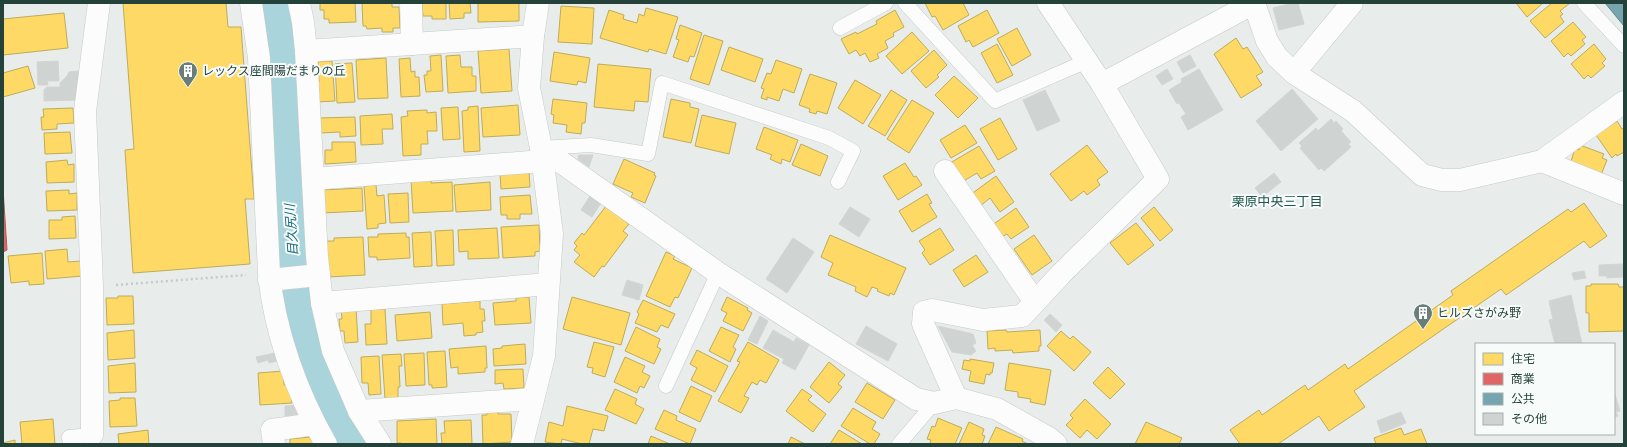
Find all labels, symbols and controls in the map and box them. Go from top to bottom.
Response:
building icon: レックス座間陽だまりの丘 [177,60,199,88]
place label: レックス座間陽だまりの丘 [202,63,345,78]
district label: 栗原中央三丁目 [1231,193,1323,210]
water label: 目久尻川 [281,201,302,257]
building icon: ヒルズさがみ野 [1412,302,1434,330]
place label: ヒルズさがみ野 [1437,305,1521,320]
legend [1475,343,1615,435]
text: 住宅 [1511,351,1535,366]
text: 商業 [1511,371,1535,386]
text: 公共 [1511,391,1535,406]
text: その他 [1511,411,1547,426]

